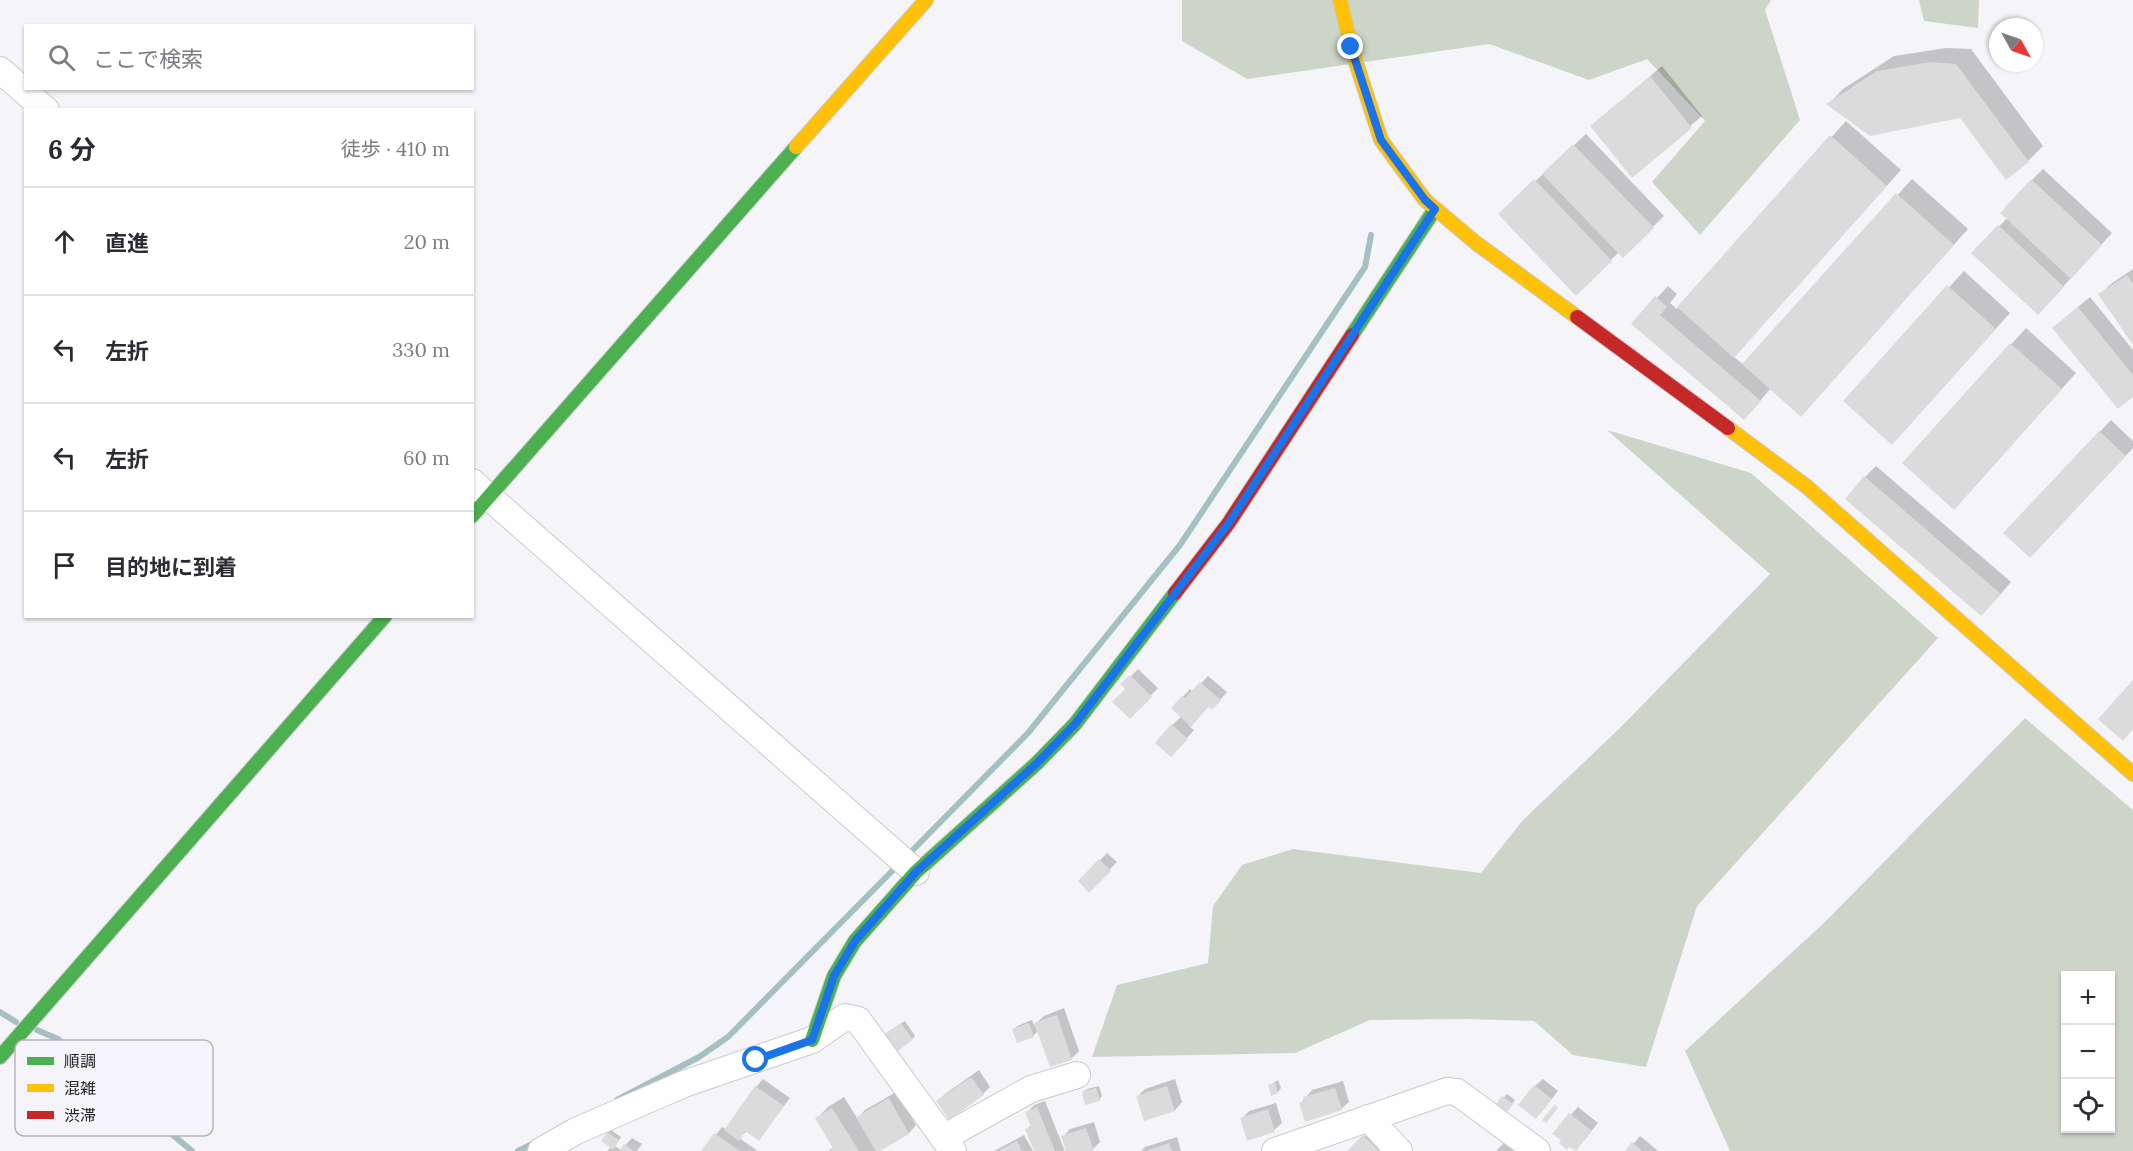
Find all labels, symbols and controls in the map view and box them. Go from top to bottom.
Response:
north arrow [1989,18,2043,72]
search box [24,24,474,90]
route end [1337,33,1363,59]
icon: search [45,41,78,74]
text: ここで検索 [93,45,203,73]
text: 6 分 [48,133,96,166]
text: 徒歩 · 410 m [341,136,450,161]
icon: ahead [48,225,81,258]
text: 直進 [105,229,149,257]
text: 20 m [404,229,450,254]
icon: left [48,333,81,366]
text: 左折 [105,337,149,365]
text: 330 m [392,337,450,362]
icon: left [48,441,81,474]
text: 左折 [105,445,149,473]
text: 60 m [403,445,450,470]
icon: arrive [48,549,81,582]
text: 目的地に到着 [105,553,237,581]
map controls [2061,971,2115,1133]
button: + [2061,971,2115,1025]
button: − [2061,1025,2115,1079]
legend [15,1040,213,1136]
route start [742,1046,768,1072]
text: 順調 [64,1051,96,1071]
text: 混雑 [64,1078,96,1098]
button: locate [2061,1079,2115,1133]
text: 渋滞 [64,1105,96,1125]

